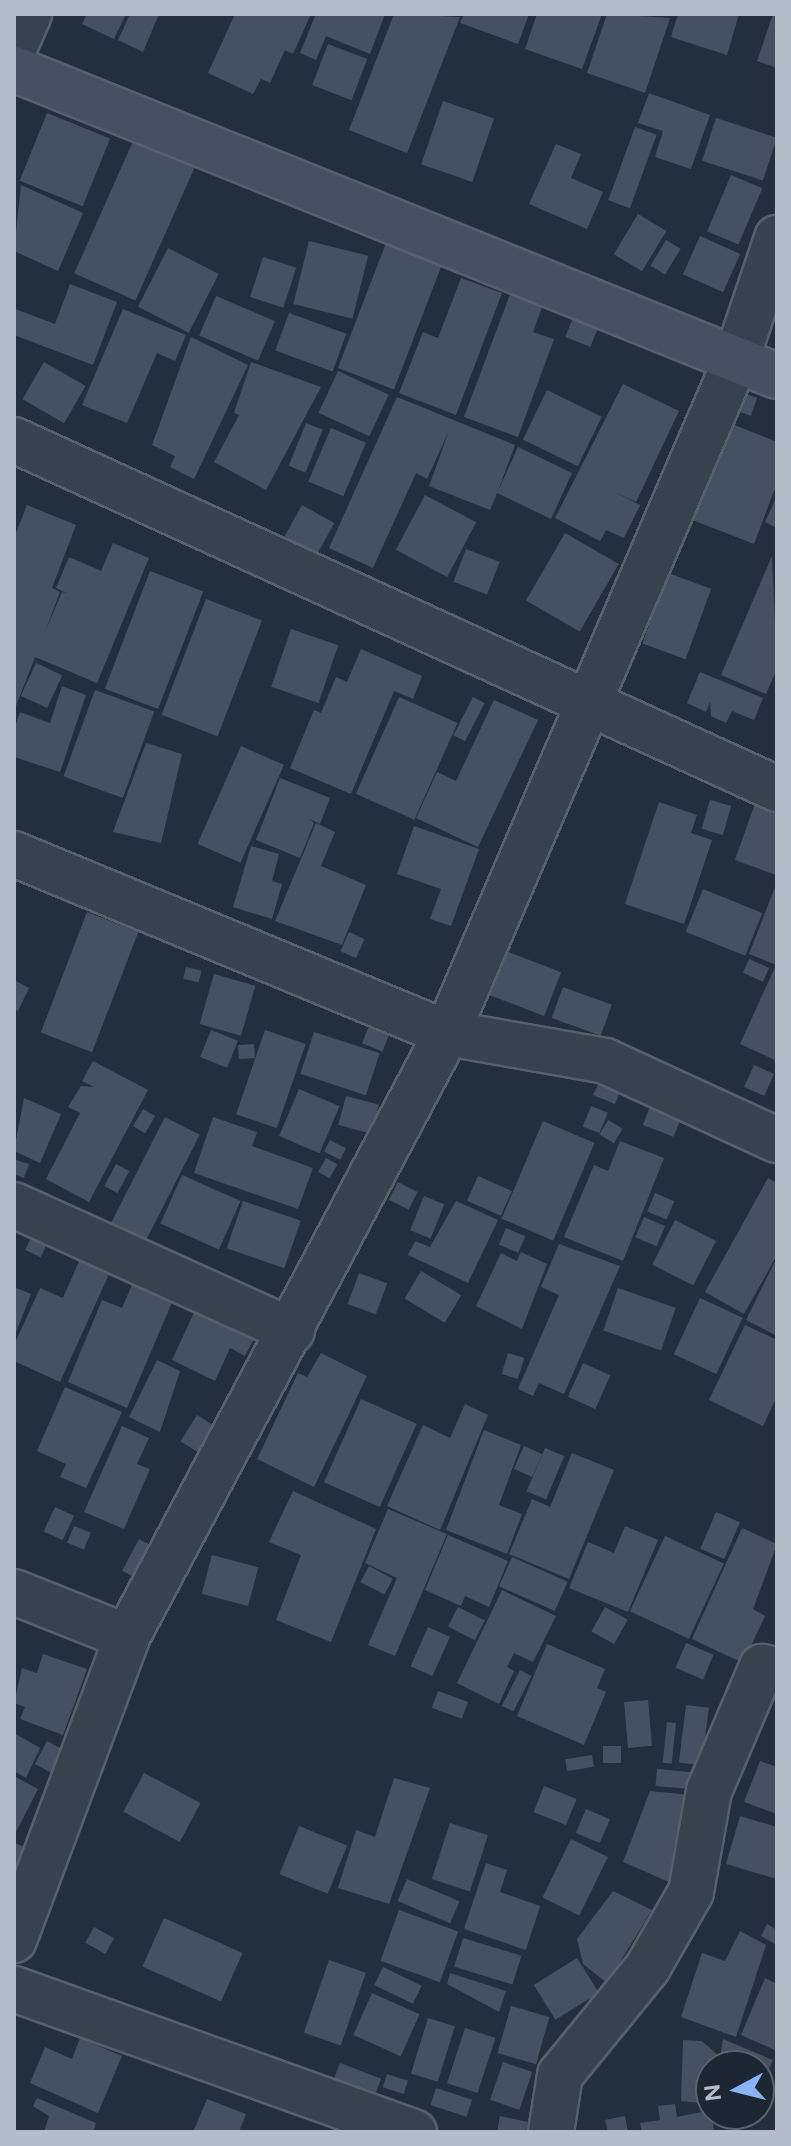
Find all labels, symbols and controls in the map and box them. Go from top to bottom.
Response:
north arrow [695,2050,775,2130]
text: N [698,2083,727,2103]

